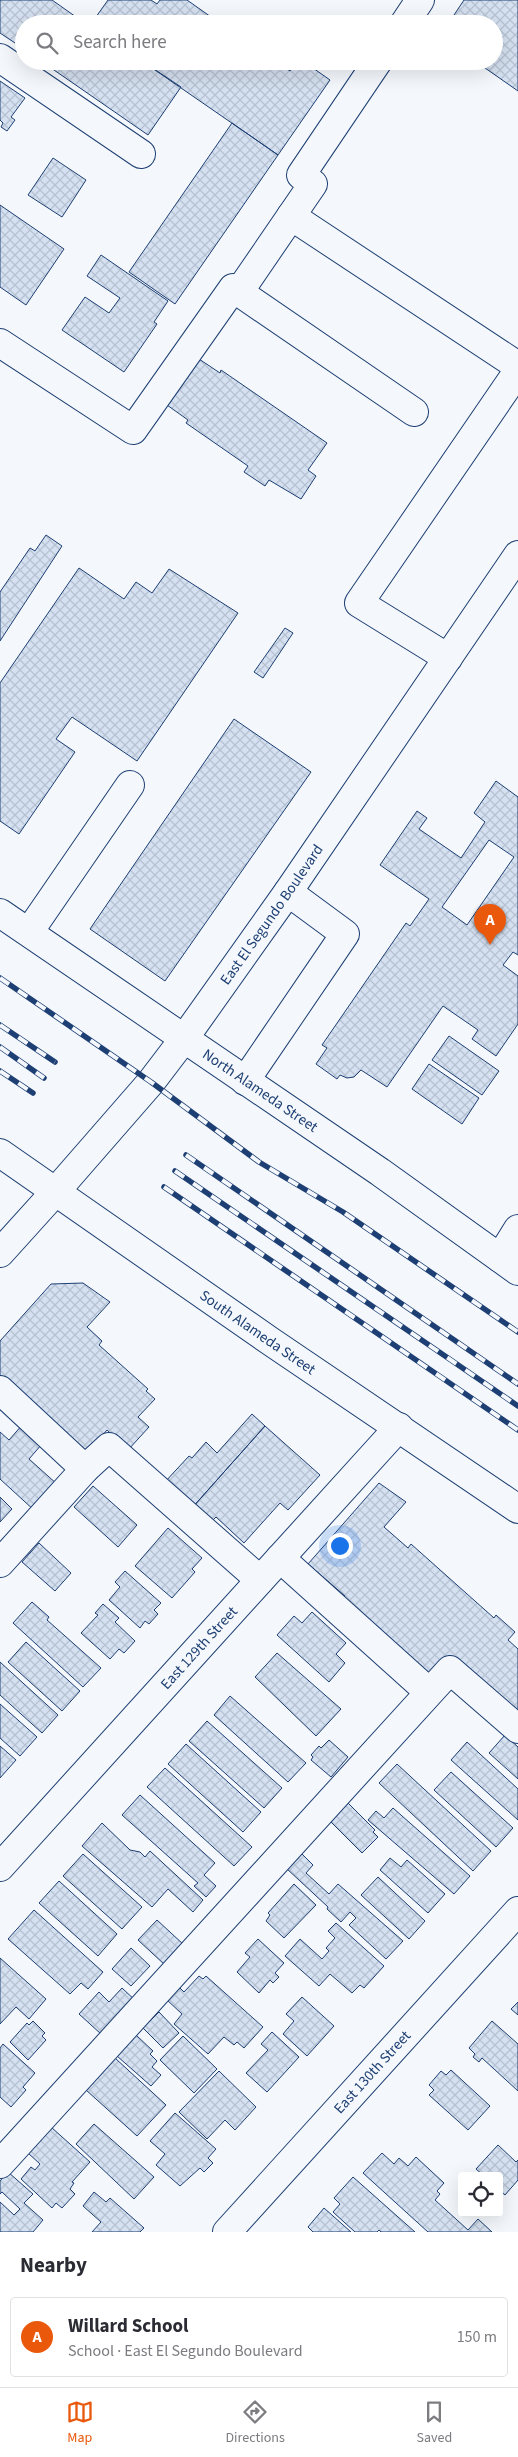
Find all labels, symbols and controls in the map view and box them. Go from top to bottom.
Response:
search box [15,15,503,70]
icon: search [33,29,61,57]
text: Search here [73,29,167,56]
street label: East El Segundo Boulevard [215,840,328,989]
pin: A [474,904,506,945]
street label: North Alameda Street [198,1044,322,1137]
street label: South Alameda Street [196,1285,320,1380]
your location [327,1533,353,1559]
street label: East 129th Street [156,1601,242,1694]
street label: East 130th Street [329,2026,415,2118]
map controls [458,2172,503,2217]
button: locate [458,2172,503,2217]
text: Nearby [20,2250,87,2280]
text: Willard School [68,2313,188,2340]
text: A [32,2326,42,2348]
text: 150 m [457,2326,497,2348]
text: School · East El Segundo Boulevard [68,2340,303,2362]
tab: Map [66,2398,94,2448]
tab: Directions [226,2398,285,2448]
tab: Saved [416,2398,452,2448]

